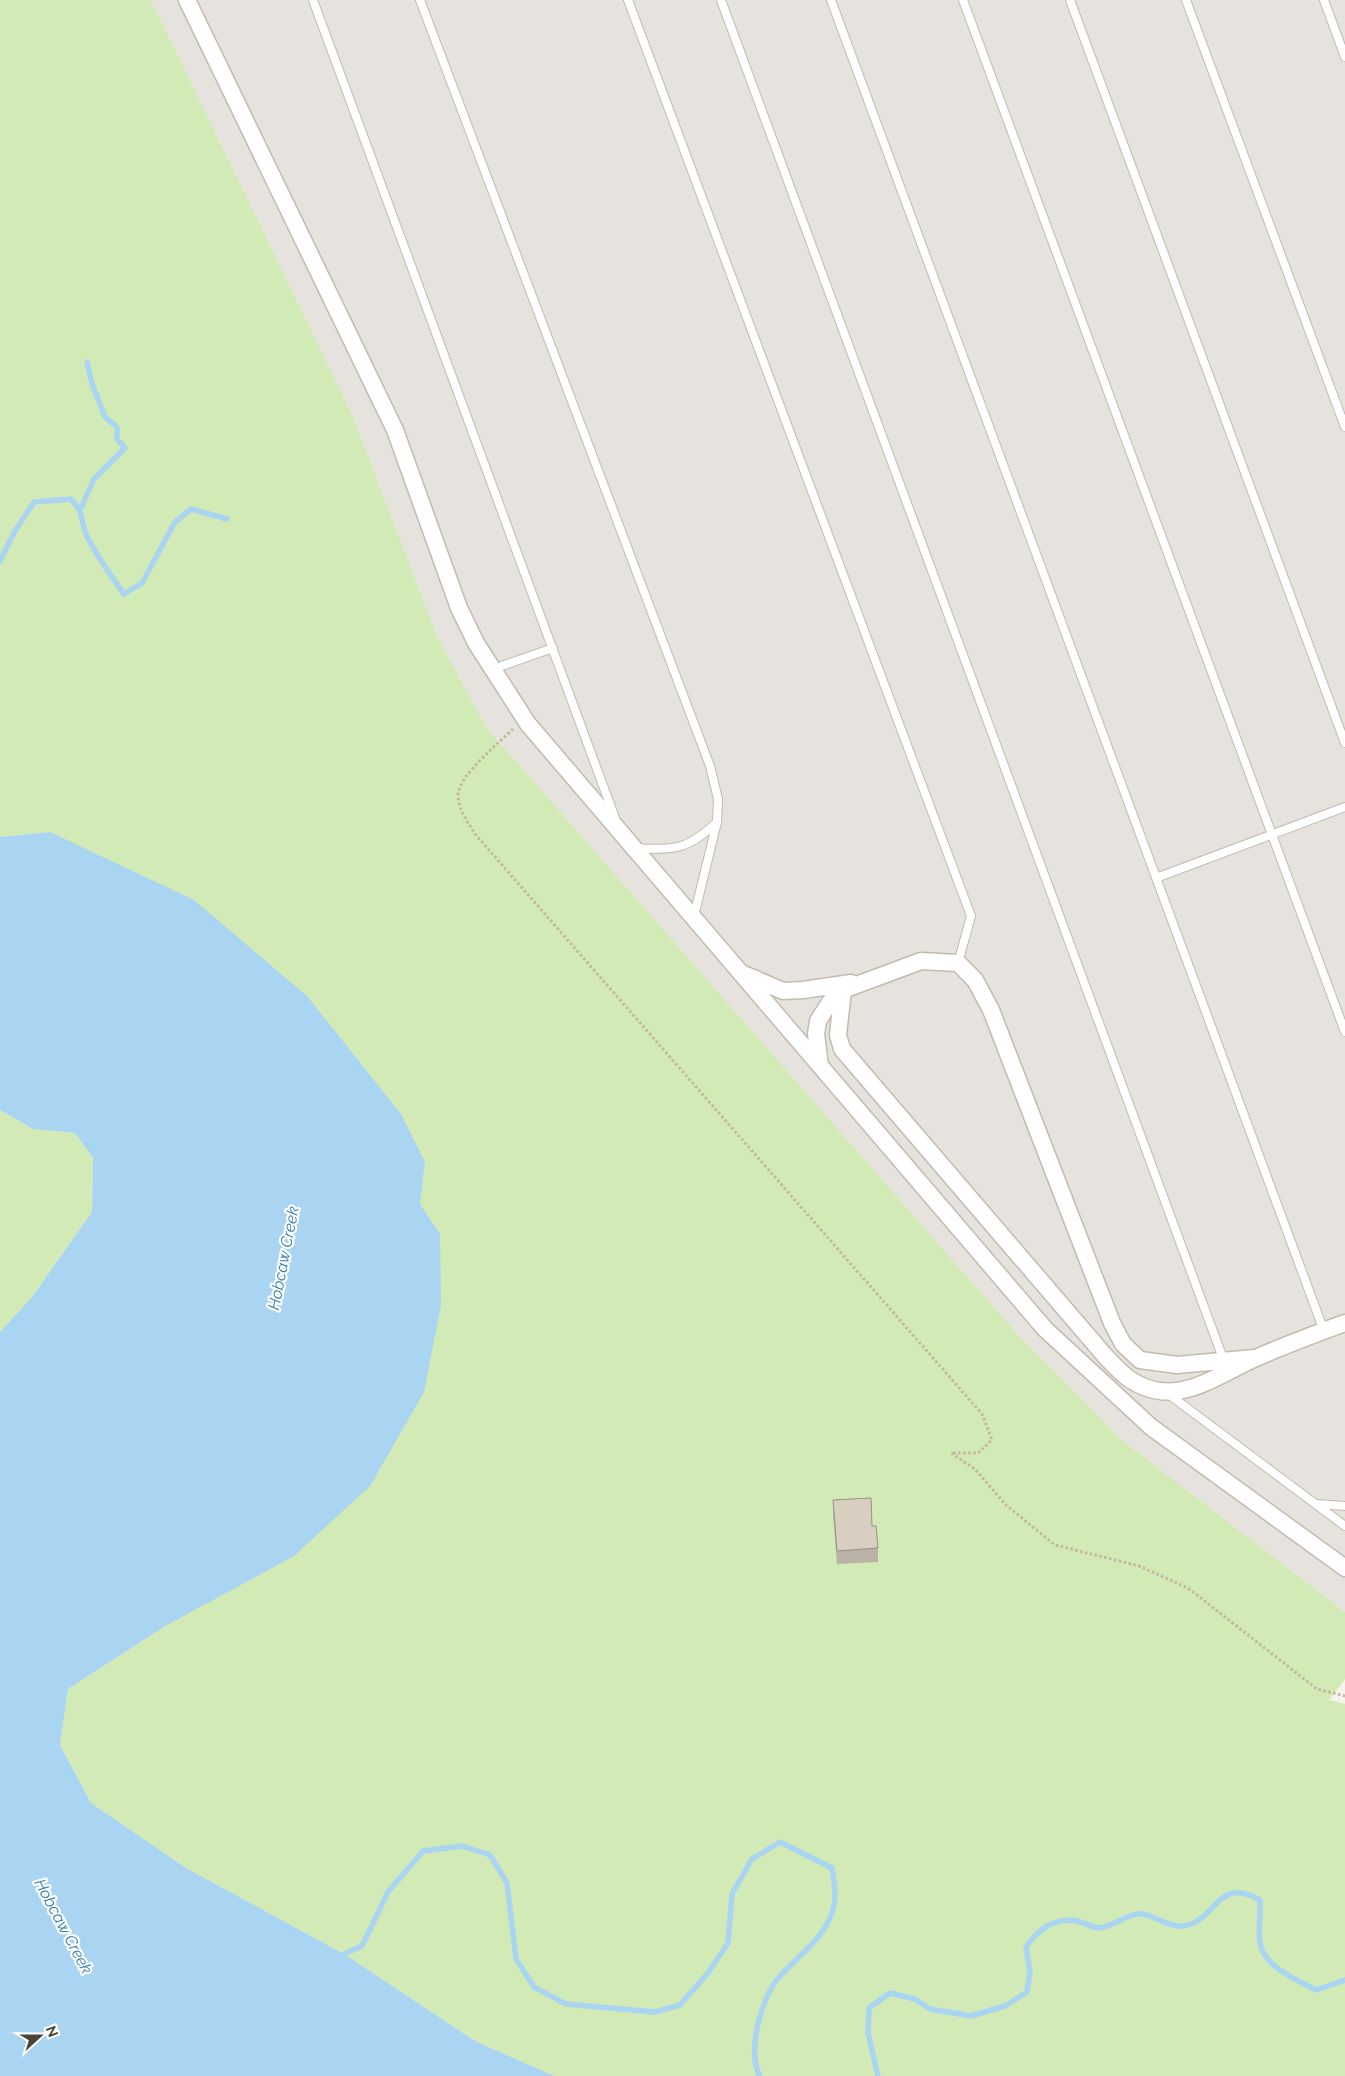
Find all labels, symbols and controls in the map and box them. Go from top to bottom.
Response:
water label: Hobcaw Creek [264,1204,303,1311]
water label: Hobcaw Creek [31,1875,97,1977]
north arrow [15,2011,65,2061]
text: N [43,2023,62,2039]

